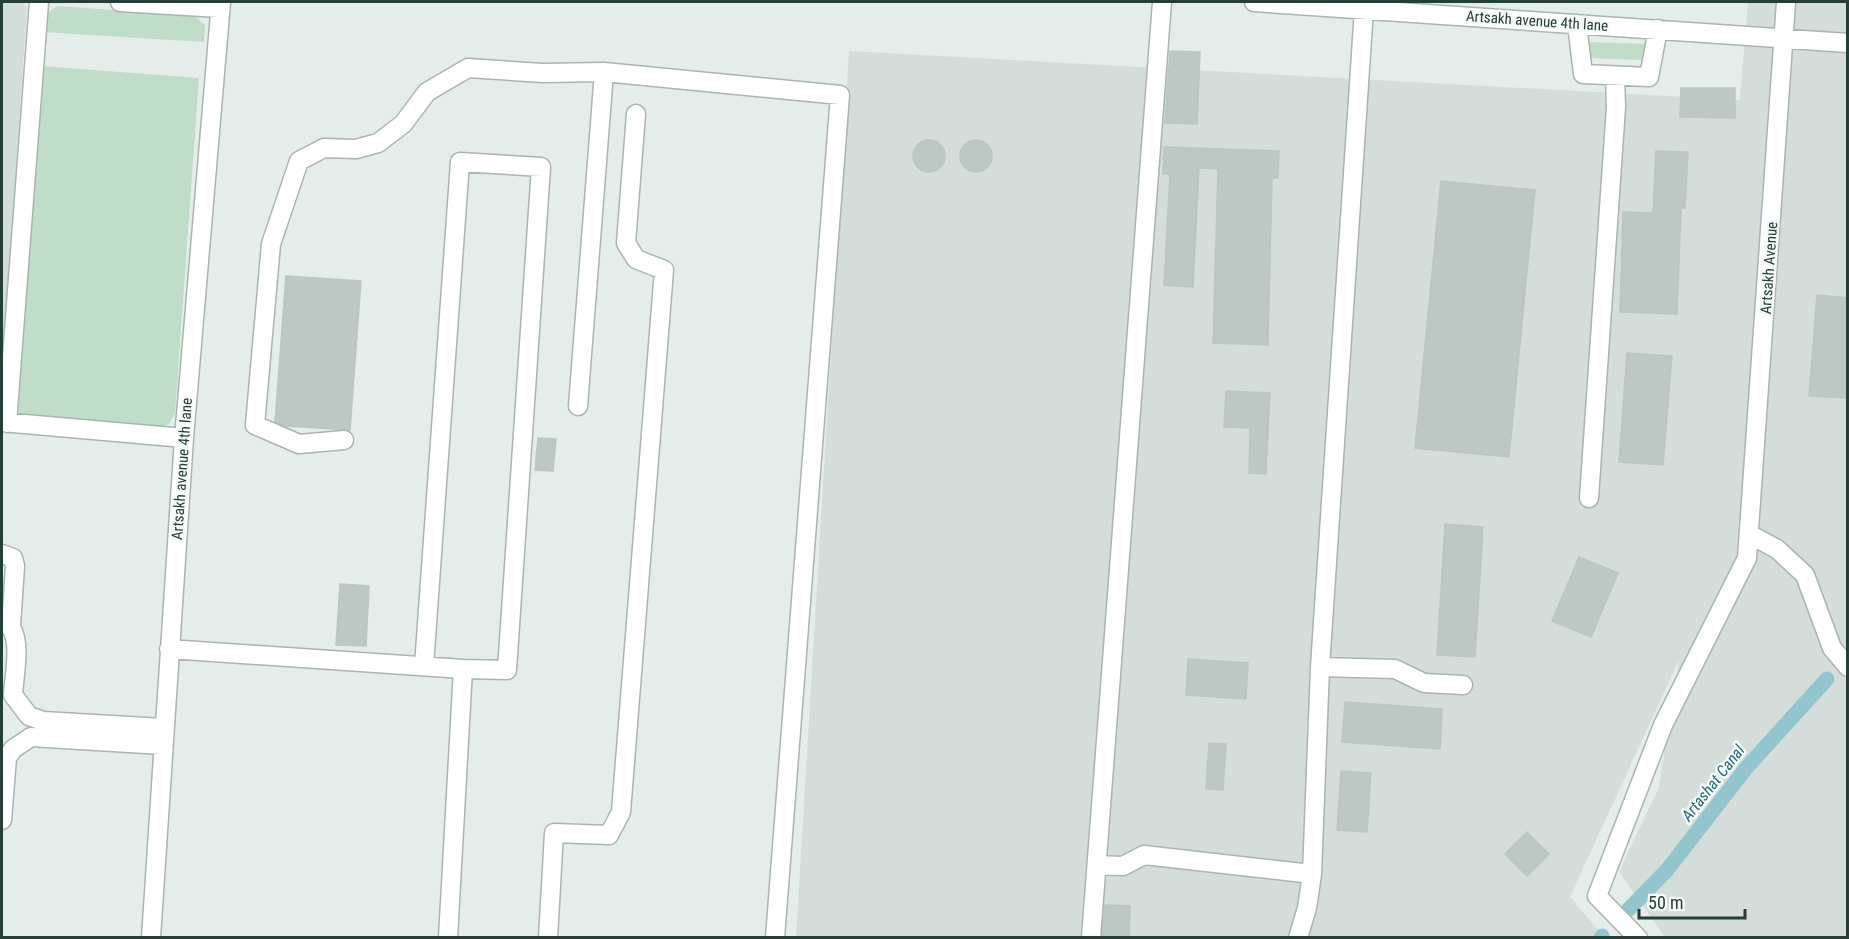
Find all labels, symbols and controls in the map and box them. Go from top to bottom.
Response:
street label: Artsakh avenue 4th lane [1465,7,1609,35]
street label: Artsakh Avenue [1757,221,1781,315]
street label: Artsakh avenue 4th lane [168,397,196,541]
water label: Artashat Canal [1677,741,1749,826]
scale bar [1639,882,1746,920]
text: 50 m [1648,892,1683,913]

